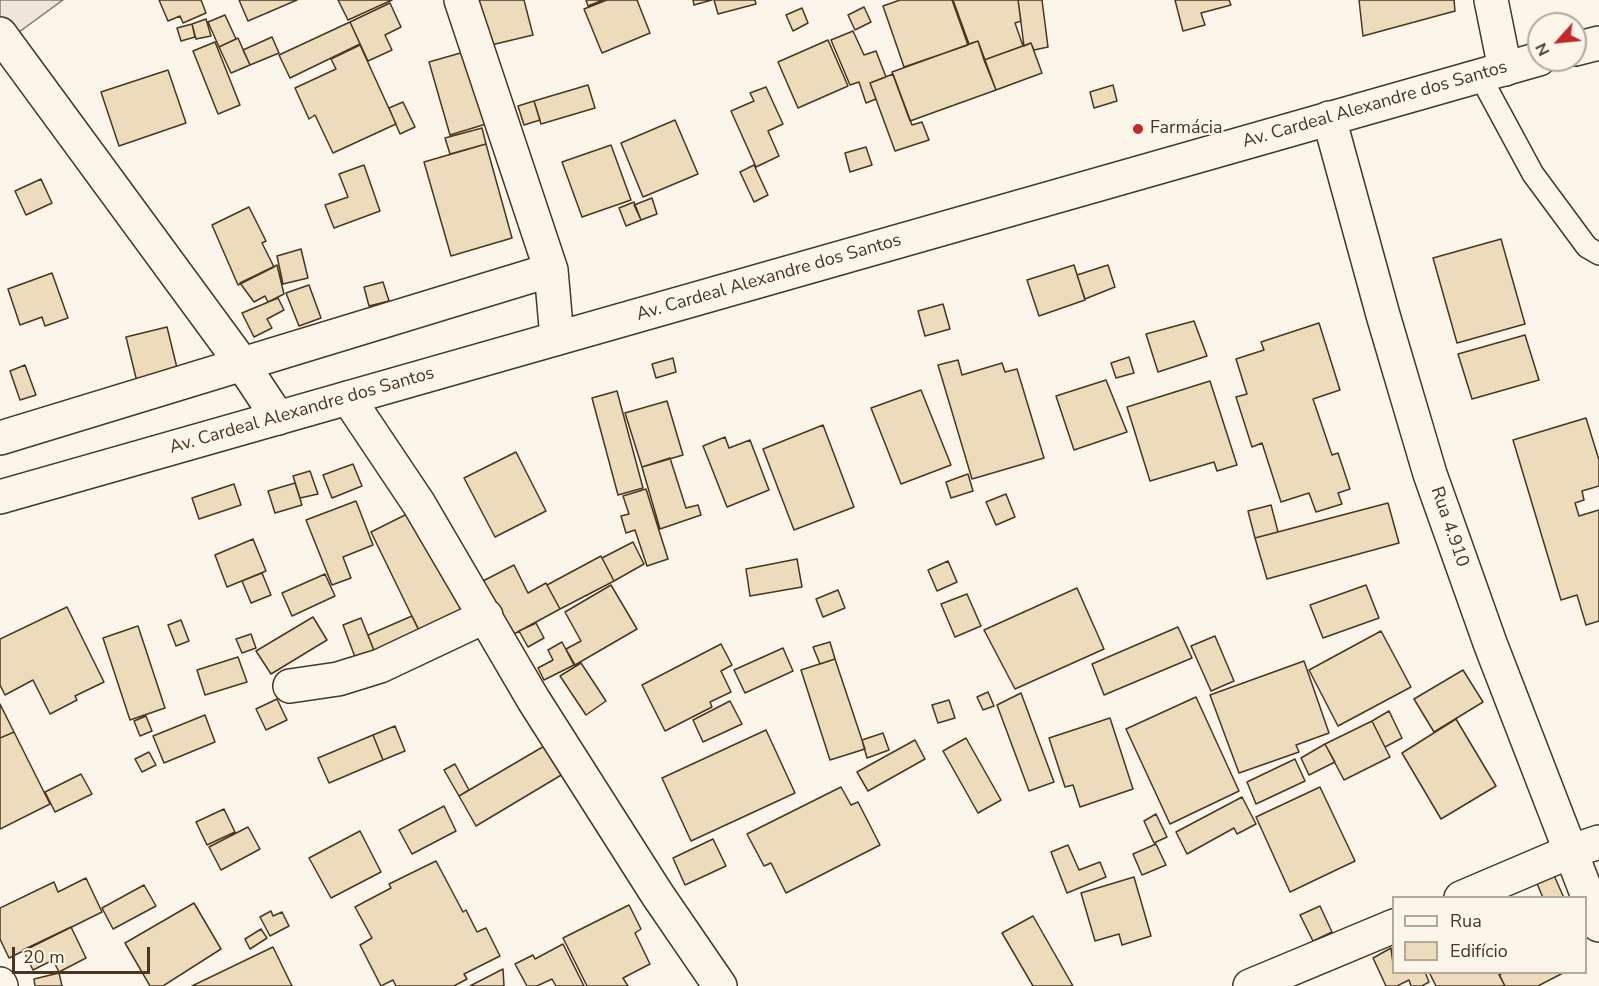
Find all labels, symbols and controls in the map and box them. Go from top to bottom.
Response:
north arrow [1527,12,1587,72]
text: N [1530,39,1555,60]
street label: Av. Cardeal Alexandre dos Santos [1240,57,1510,153]
place label: Farmácia [1150,118,1222,140]
marker: Farmácia [1131,122,1145,136]
street label: Av. Cardeal Alexandre dos Santos [634,230,904,326]
street label: Av. Cardeal Alexandre dos Santos [167,363,437,459]
street label: Rua 4.910 [1425,484,1473,570]
legend [1392,896,1587,974]
text: Rua [1450,909,1482,933]
scale bar [15,935,153,973]
text: Edifício [1450,939,1508,963]
text: 20 m [23,945,65,969]

